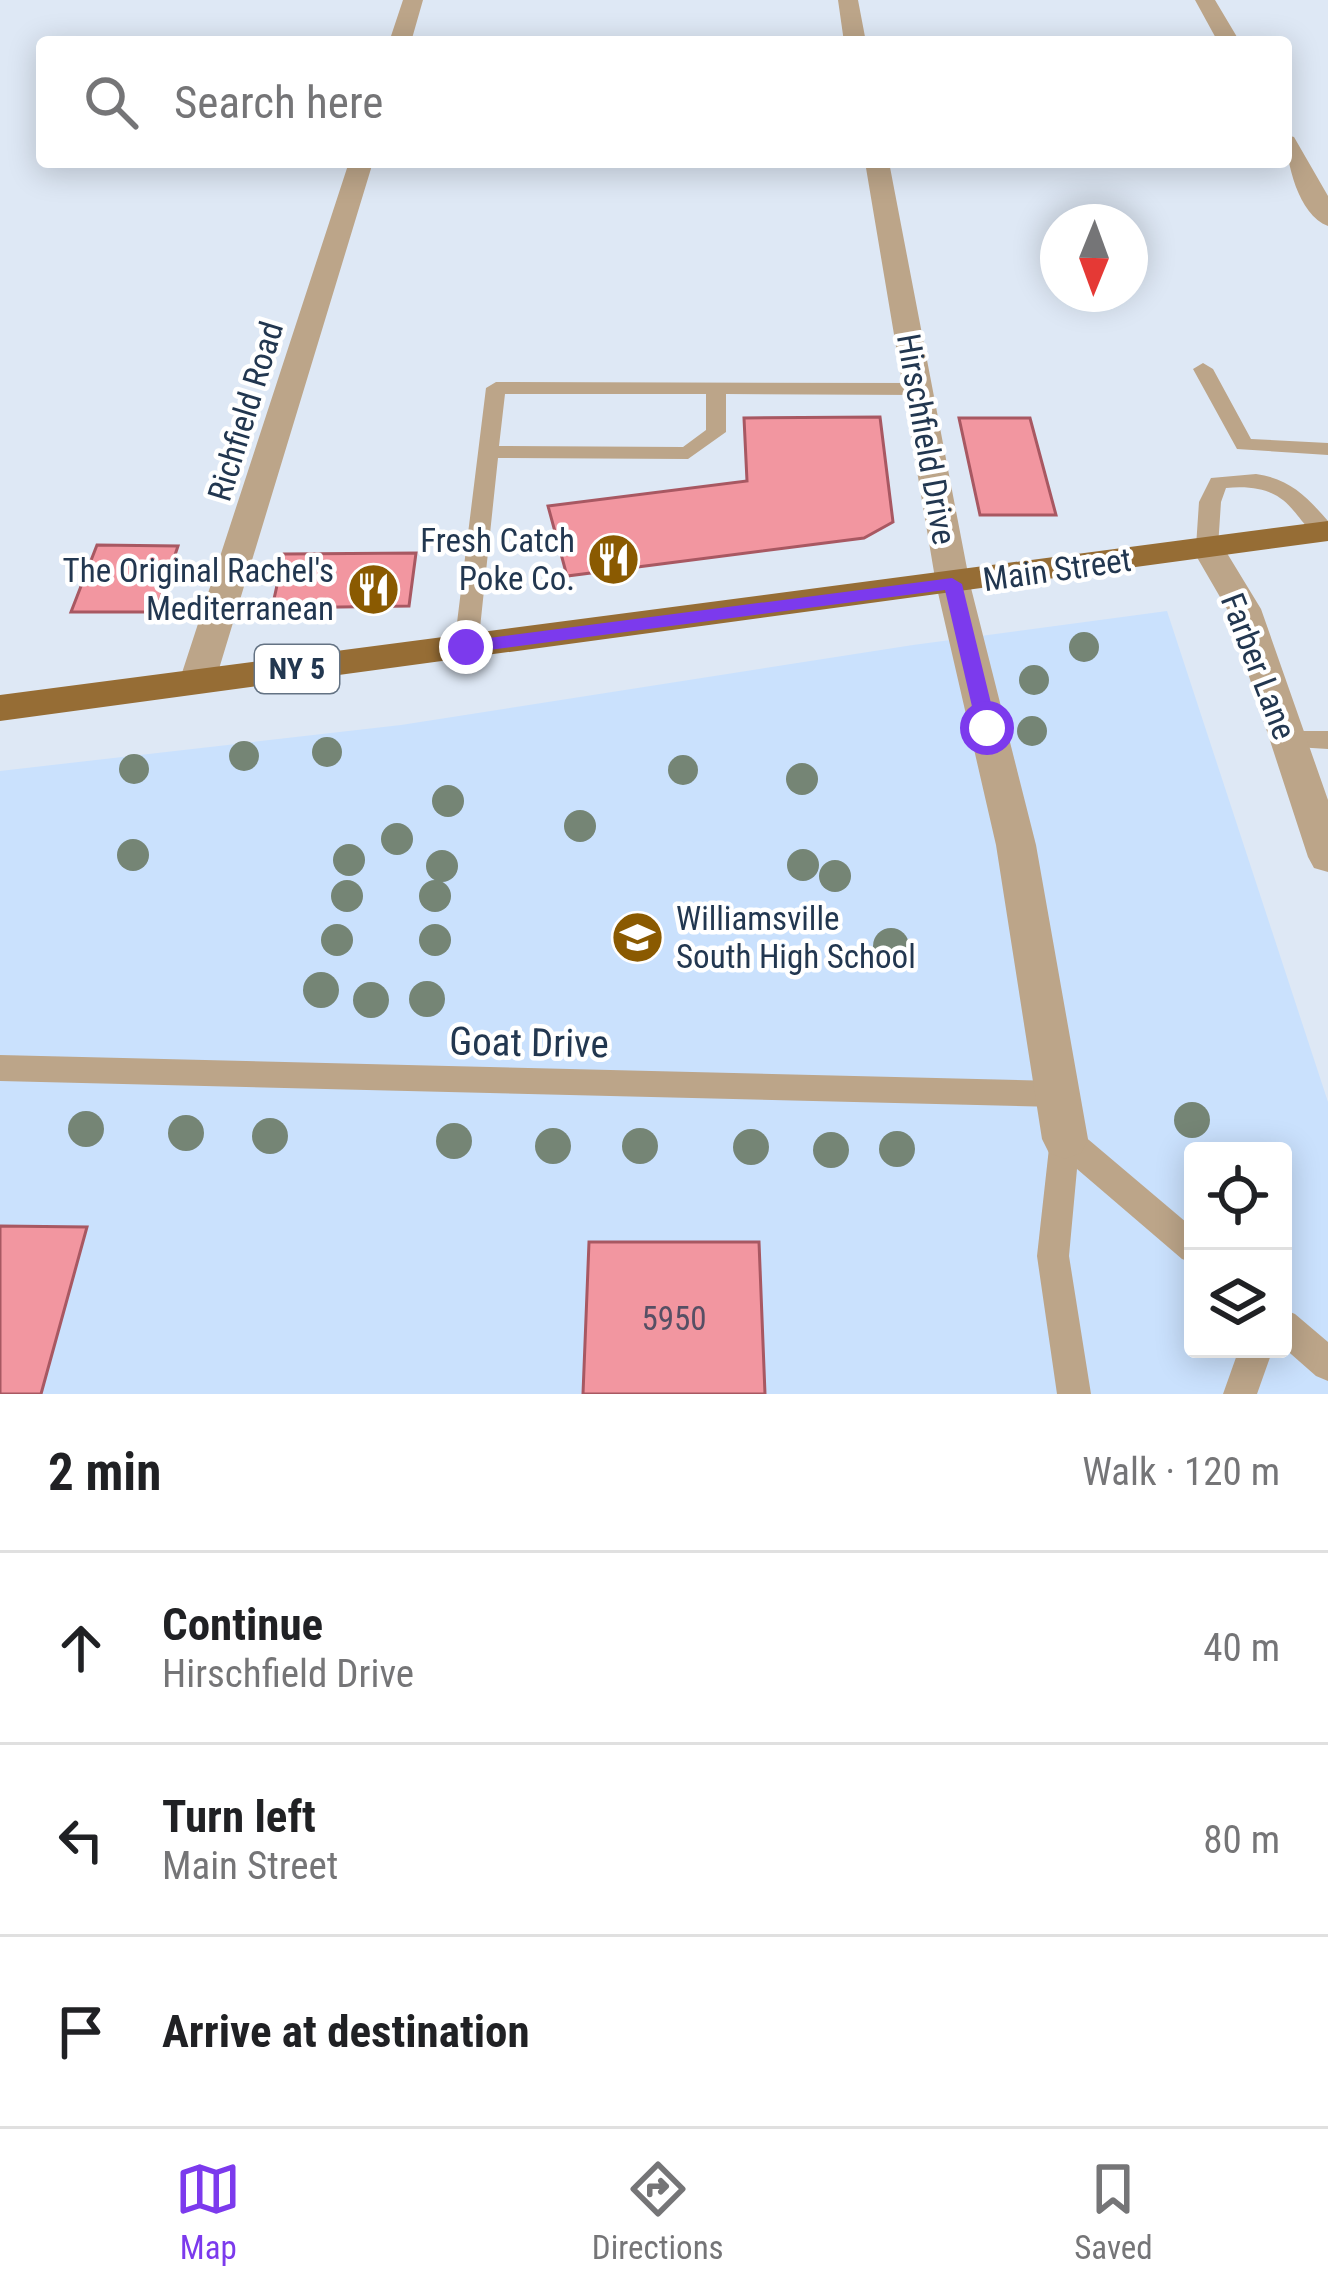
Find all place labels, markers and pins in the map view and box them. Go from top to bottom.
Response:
place label: Fresh Catch Poke Co. [420,521,575,598]
restaurant icon: Fresh Catch Poke Co. [586,531,642,587]
place label: The Original Rachel's Mediterranean [63,551,334,628]
restaurant icon: The Original Rachel's Mediterranean [345,561,401,617]
place label: Williamsville South High School [676,899,916,976]
school or university icon: Williamsville South High School [609,909,665,965]

